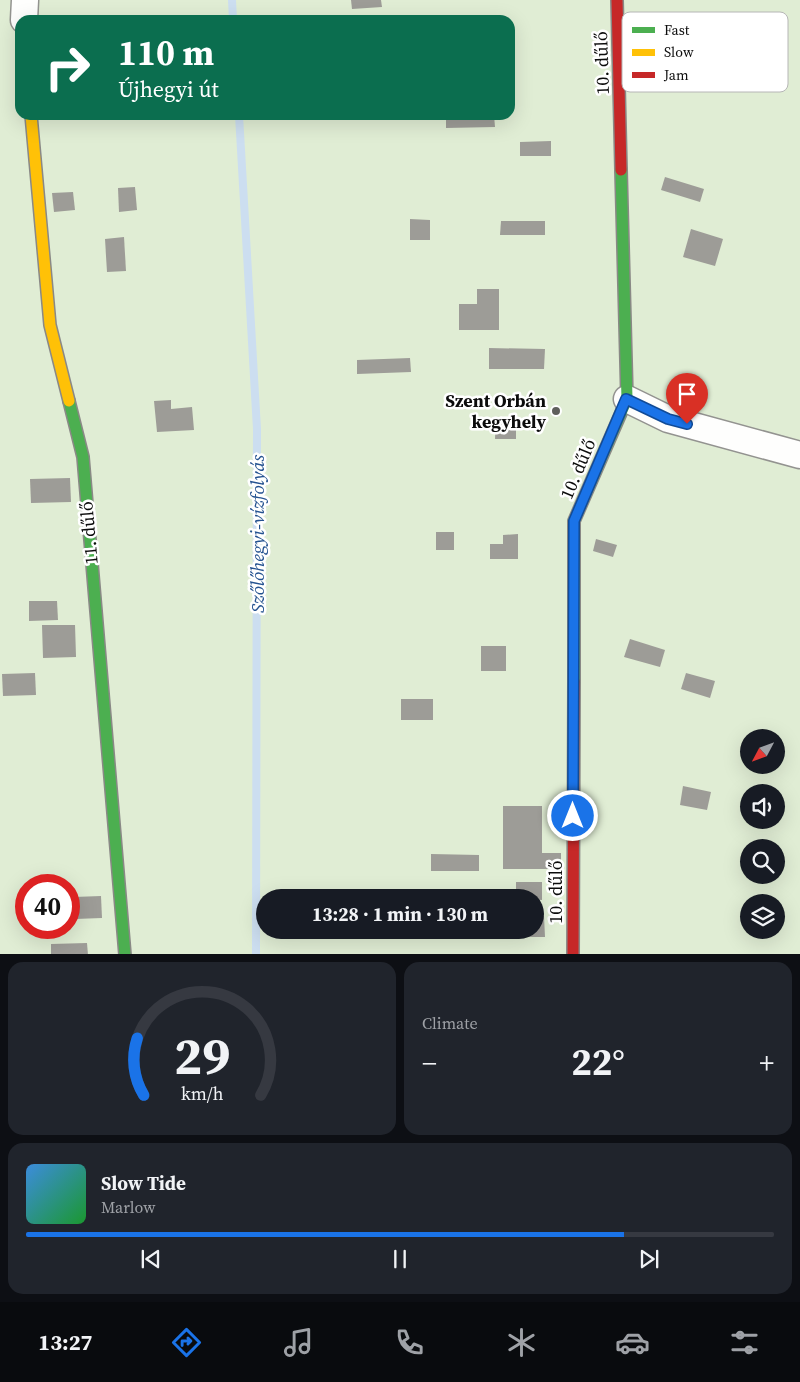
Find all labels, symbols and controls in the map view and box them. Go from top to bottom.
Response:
legend [622,12,788,92]
text: Fast [664,20,690,40]
text: 110 m [118,29,214,77]
street label: 10. dűlő [588,31,615,95]
icon: right [35,35,100,100]
text: Slow [664,42,694,62]
text: Jam [663,65,689,85]
text: Újhegyi út [118,74,219,104]
pin [666,373,708,424]
icon: arrive [673,380,701,408]
place label: Szent Orbán kegyhely [445,388,546,434]
marker: Szent Orbán kegyhely [550,405,562,417]
street label: 10. dűlő [554,435,601,503]
water label: Szőlőhegyi-vízfolyás [244,455,270,613]
street label: 11. dűlő [73,500,104,566]
north arrow [740,729,785,774]
map controls [740,729,785,939]
button: sound [740,784,785,829]
position arrow [546,789,598,841]
button: search [740,839,785,884]
street label: 10. dűlő [543,860,568,924]
speed limit sign: 40 [15,874,80,939]
button: layers [740,894,785,939]
text: 13:28 · 1 min · 130 m [312,901,488,927]
text: Climate [422,1012,478,1034]
text: 29 [174,1020,230,1091]
text: 22° [571,1036,625,1088]
text: − [422,1044,437,1082]
text: + [759,1044,774,1082]
text: km/h [181,1081,224,1106]
text: Slow Tide [101,1170,186,1196]
text: Marlow [101,1196,156,1218]
icon: previous [137,1245,165,1273]
icon: pause [386,1245,414,1273]
icon: next [635,1245,663,1273]
icon: directions [169,1325,204,1360]
icon: music [281,1325,316,1360]
icon: phone [392,1325,427,1360]
icon: climate [504,1325,539,1360]
icon: car [615,1325,650,1360]
icon: filters [727,1325,762,1360]
text: 13:27 [38,1327,93,1357]

